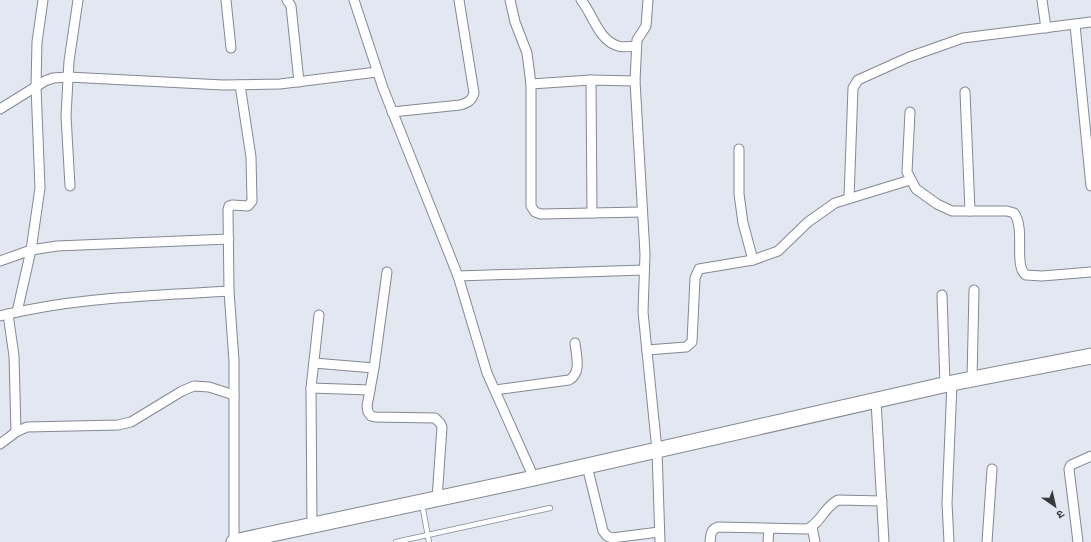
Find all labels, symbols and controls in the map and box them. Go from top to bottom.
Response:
north arrow [1035,486,1075,526]
text: उ [1053,506,1067,522]

